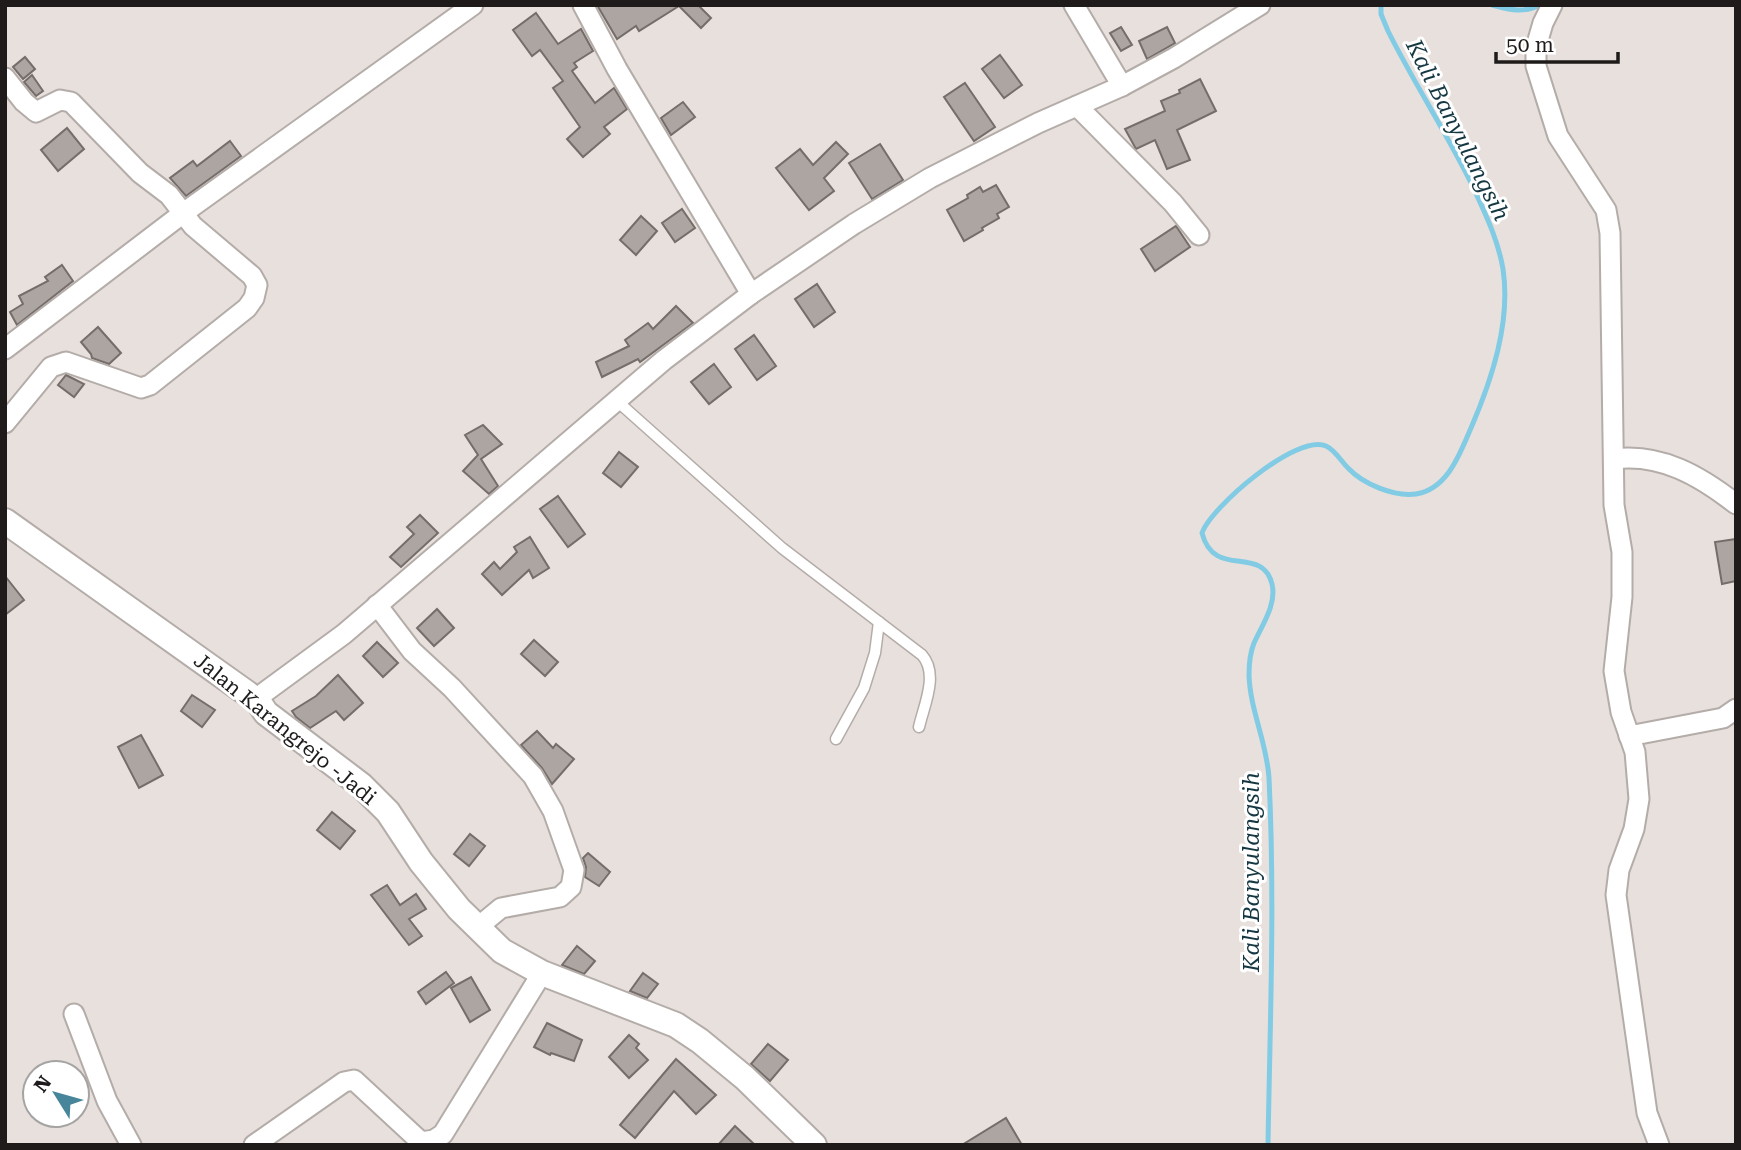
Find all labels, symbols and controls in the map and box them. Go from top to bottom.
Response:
scale bar [1496,21,1618,65]
text: 50 m [1506,33,1554,57]
water label: Kali Banyulangsih [1400,34,1515,225]
street label: Jalan Karangrejo -Jadi [189,648,381,810]
water label: Kali Banyulangsih [1238,772,1265,973]
north arrow [21,1059,91,1129]
text: N [29,1071,57,1097]

